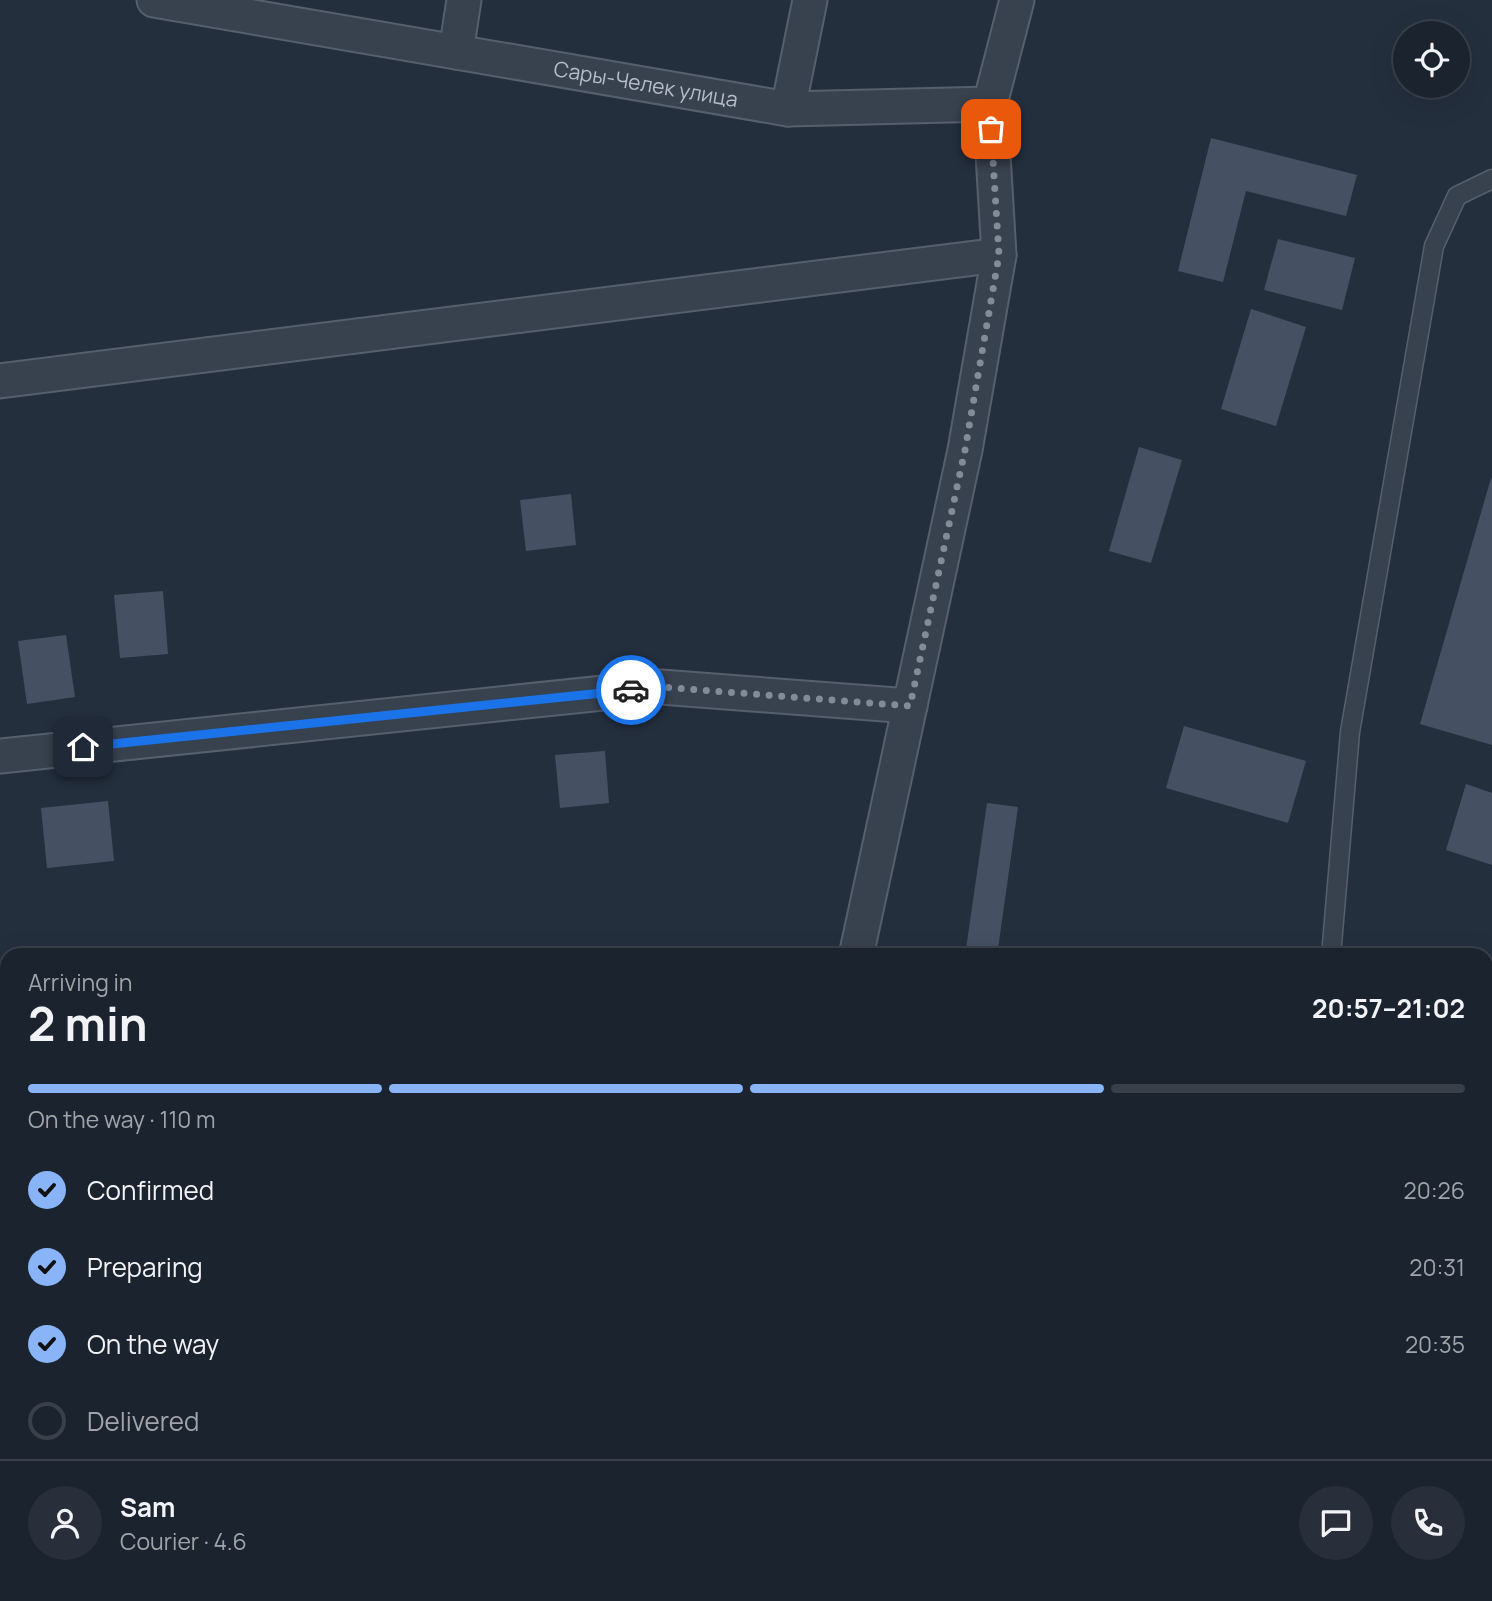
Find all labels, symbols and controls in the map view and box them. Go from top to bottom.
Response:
map controls [1393,21,1470,98]
button: locate [1393,21,1470,98]
street label: Сары-Челек улица [552,54,740,113]
pin [961,99,1021,159]
icon: bag [972,110,1010,148]
courier [596,655,666,725]
icon: car [612,671,650,709]
pin [53,717,113,777]
icon: home [64,728,102,766]
text: Arriving in [28,966,133,998]
text: 20:57–21:02 [1312,990,1465,1026]
text: 2 min [28,992,148,1055]
text: On the way · 110 m [28,1103,215,1135]
icon: check [28,1171,66,1209]
text: Confirmed [87,1172,214,1208]
text: 20:26 [1404,1174,1465,1206]
icon: check [28,1248,66,1286]
text: Preparing [87,1249,203,1285]
text: 20:31 [1409,1251,1465,1283]
icon: check [28,1325,66,1363]
text: On the way [87,1326,219,1362]
text: 20:35 [1405,1328,1465,1360]
text: Delivered [87,1403,199,1439]
button: person [28,1486,102,1560]
button: chat [1299,1486,1373,1560]
button: phone [1391,1486,1465,1560]
text: Sam [120,1489,175,1525]
text: Courier · 4.6 [120,1525,247,1557]

